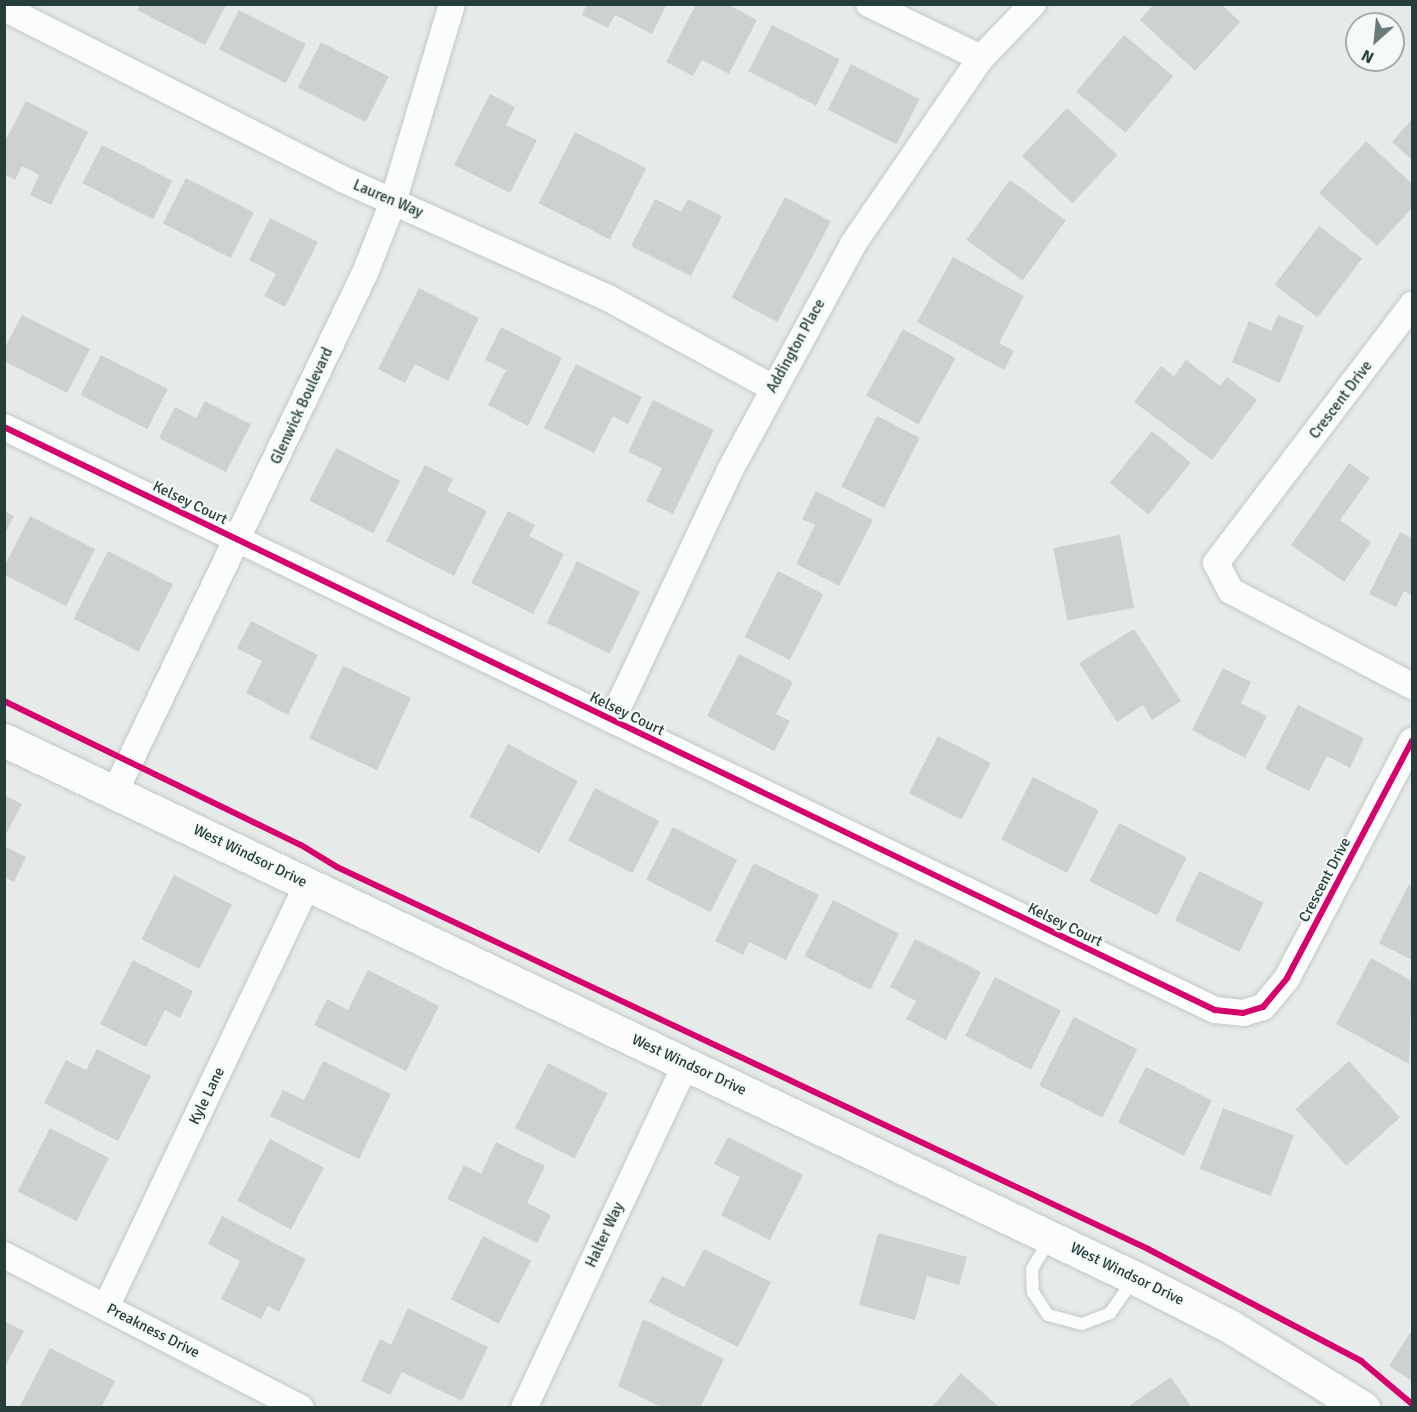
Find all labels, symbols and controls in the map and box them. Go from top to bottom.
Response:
north arrow [1345,12,1405,72]
text: N [1358,45,1377,68]
street label: Lauren Way [350,176,426,222]
street label: Addington Place [763,296,829,396]
street label: Glenwick Boulevard [267,345,337,467]
street label: Crescent Drive [1306,357,1376,443]
street label: Kelsey Court [150,477,230,529]
street label: Kelsey Court [587,688,667,740]
street label: West Windsor Drive [190,821,310,891]
street label: Crescent Drive [1295,835,1355,925]
street label: Kelsey Court [1025,899,1105,951]
street label: West Windsor Drive [629,1031,749,1099]
street label: Kyle Lane [185,1064,229,1128]
street label: Halter Way [582,1199,628,1271]
street label: West Windsor Drive [1067,1239,1187,1309]
street label: Preakness Drive [104,1300,202,1362]

